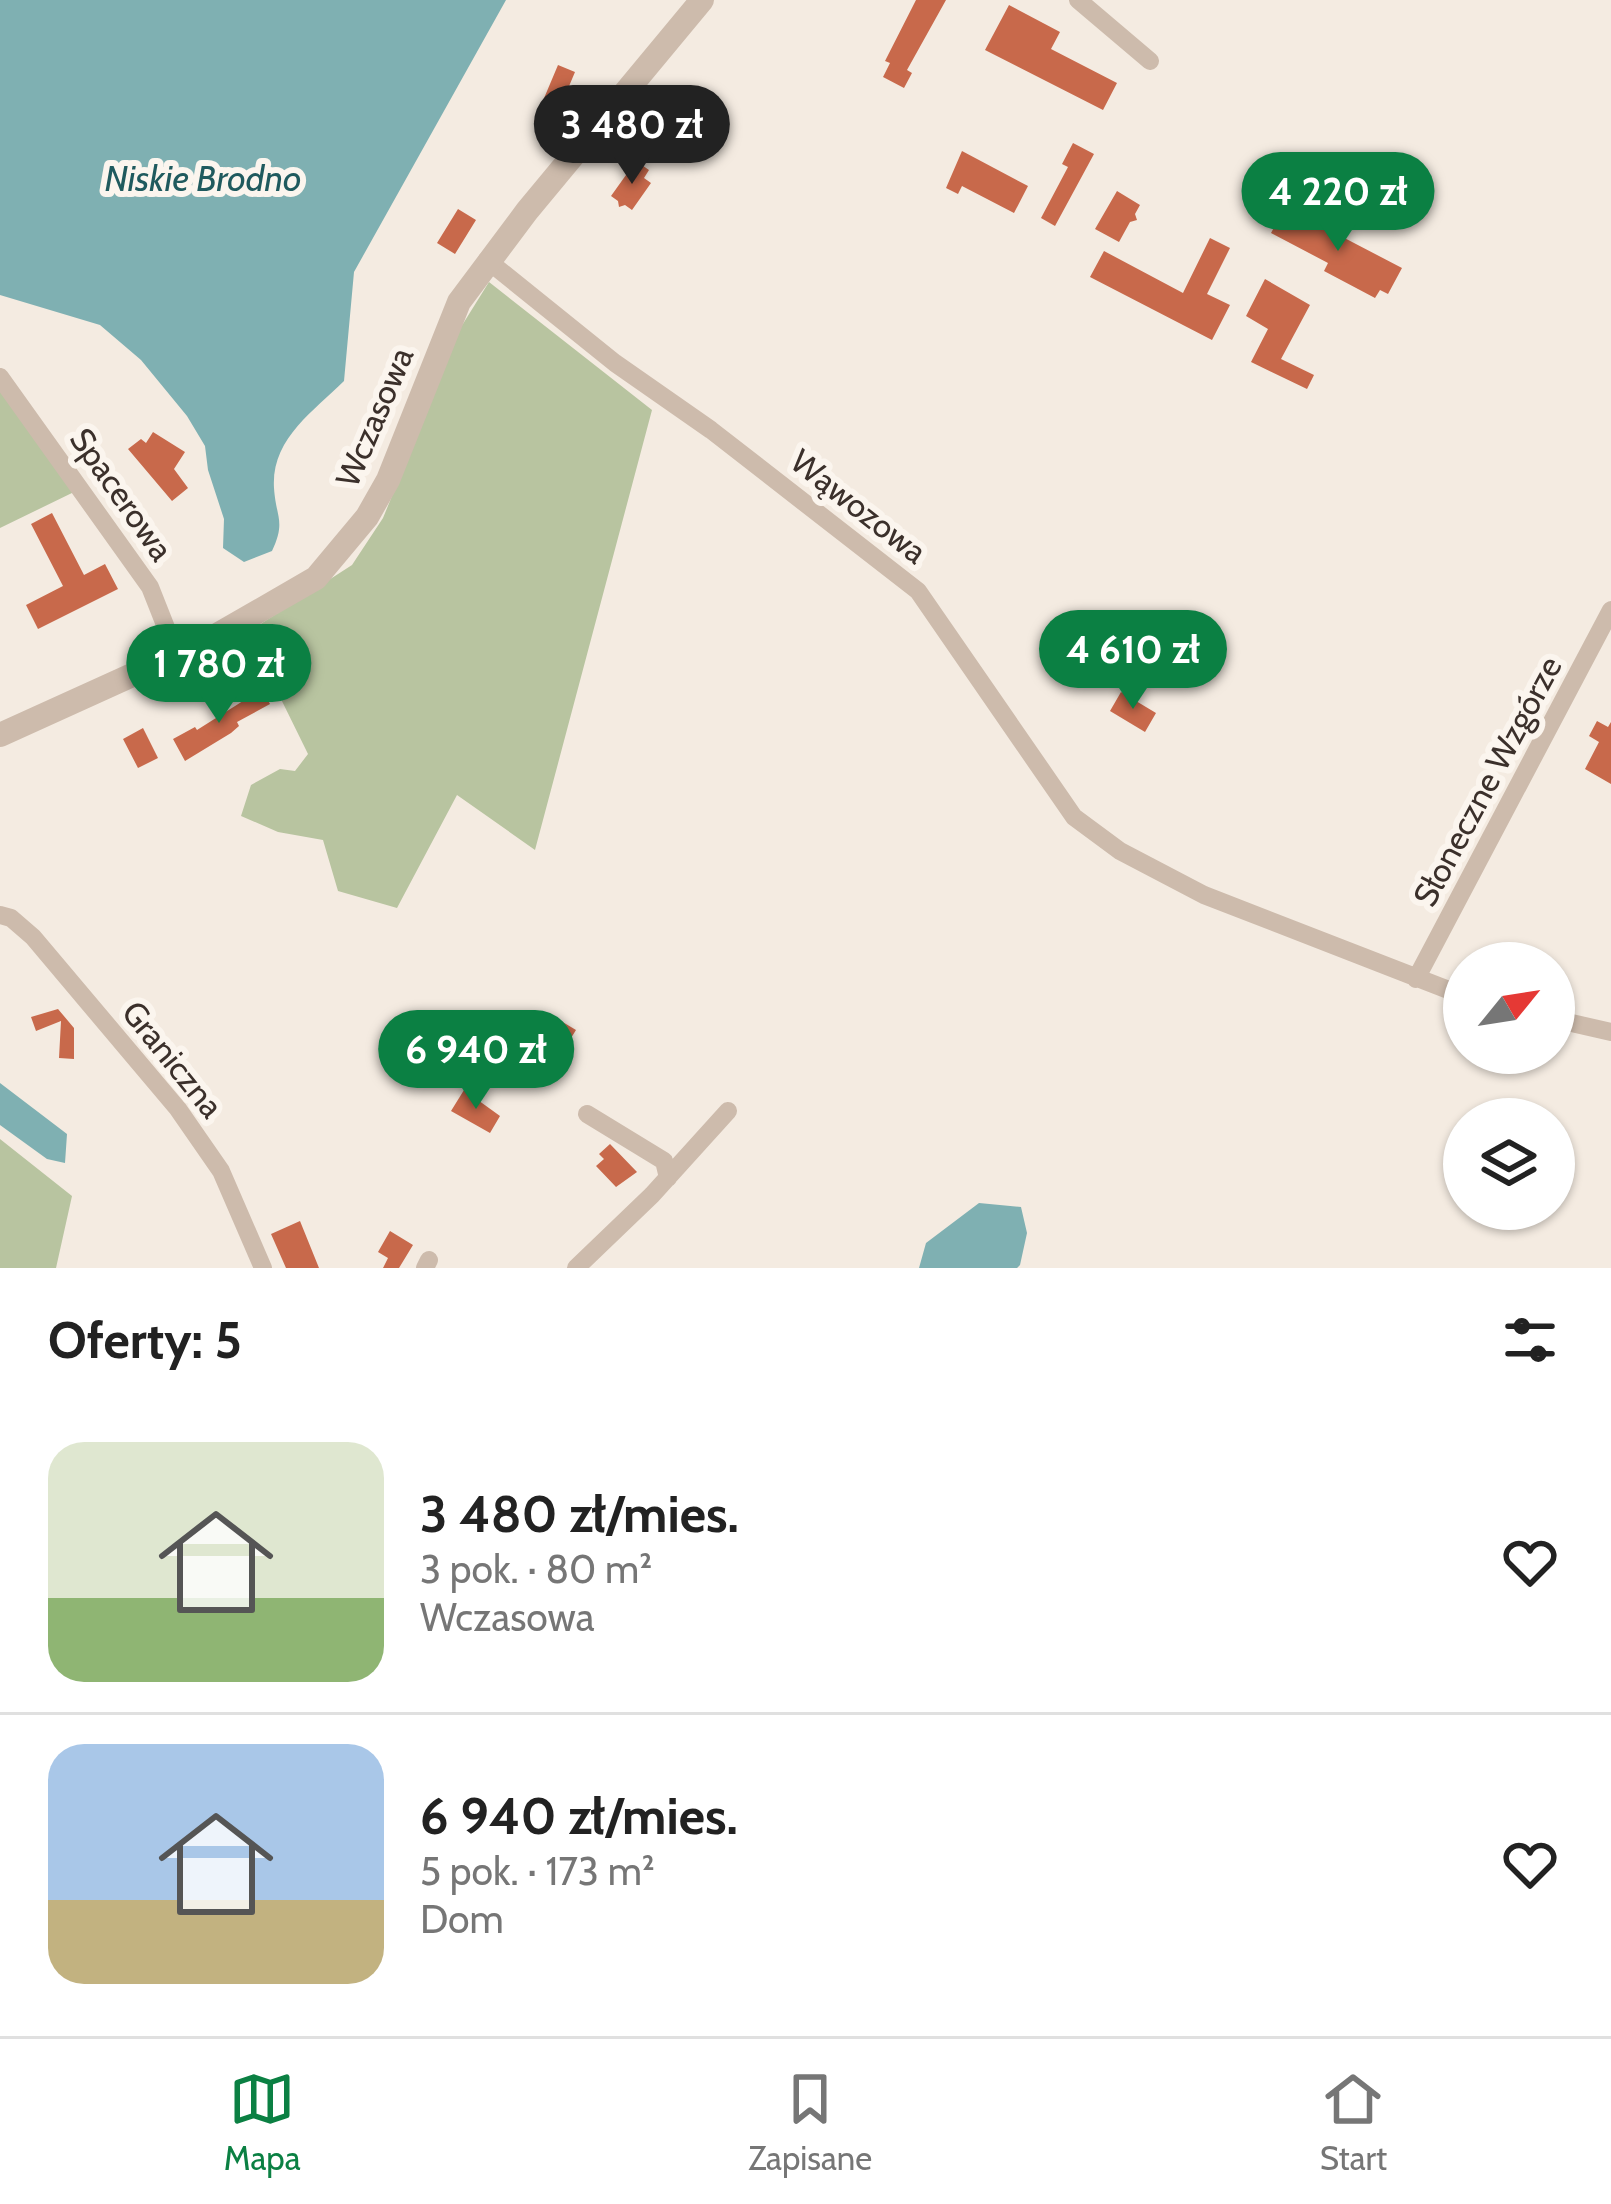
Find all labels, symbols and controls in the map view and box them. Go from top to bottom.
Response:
pin: 3 480 zł [508,85,756,187]
text: 3 480 zł [561,100,703,148]
pin: 4 220 zł [1214,152,1462,254]
water label: Niskie Brodno [105,156,301,200]
text: 4 220 zł [1269,167,1408,215]
street label: Wczasowa [327,341,421,493]
street label: Spacerowa [62,420,182,568]
street label: Wąwozowa [783,441,935,572]
pin: 4 610 zł [1009,610,1257,712]
pin: 1 780 zł [95,624,343,726]
text: 4 610 zł [1066,625,1200,673]
text: 1 780 zł [153,639,285,687]
street label: Słoneczne Wzgórze [1404,649,1570,913]
north arrow [1443,942,1575,1074]
map controls [1443,942,1575,1230]
street label: Graniczna [114,993,232,1125]
pin: 6 940 zł [352,1010,600,1112]
text: 6 940 zł [405,1025,547,1073]
button: layers [1443,1098,1575,1230]
icon: filters [1497,1307,1563,1373]
text: Oferty: 5 [48,1309,242,1371]
text: 3 480 zł/mies. [420,1483,739,1545]
icon: home [144,1490,288,1634]
icon: heart [1497,1529,1563,1595]
text: 3 pok. · 80 m² [420,1545,652,1593]
text: Wczasowa [420,1593,594,1641]
text: 6 940 zł/mies. [420,1785,738,1847]
icon: home [144,1792,288,1936]
icon: heart [1497,1831,1563,1897]
text: 5 pok. · 173 m² [420,1847,655,1895]
text: Dom [420,1895,504,1943]
tab: Mapa [224,2066,301,2178]
tab: Zapisane [748,2066,872,2178]
tab: Start [1320,2066,1387,2178]

